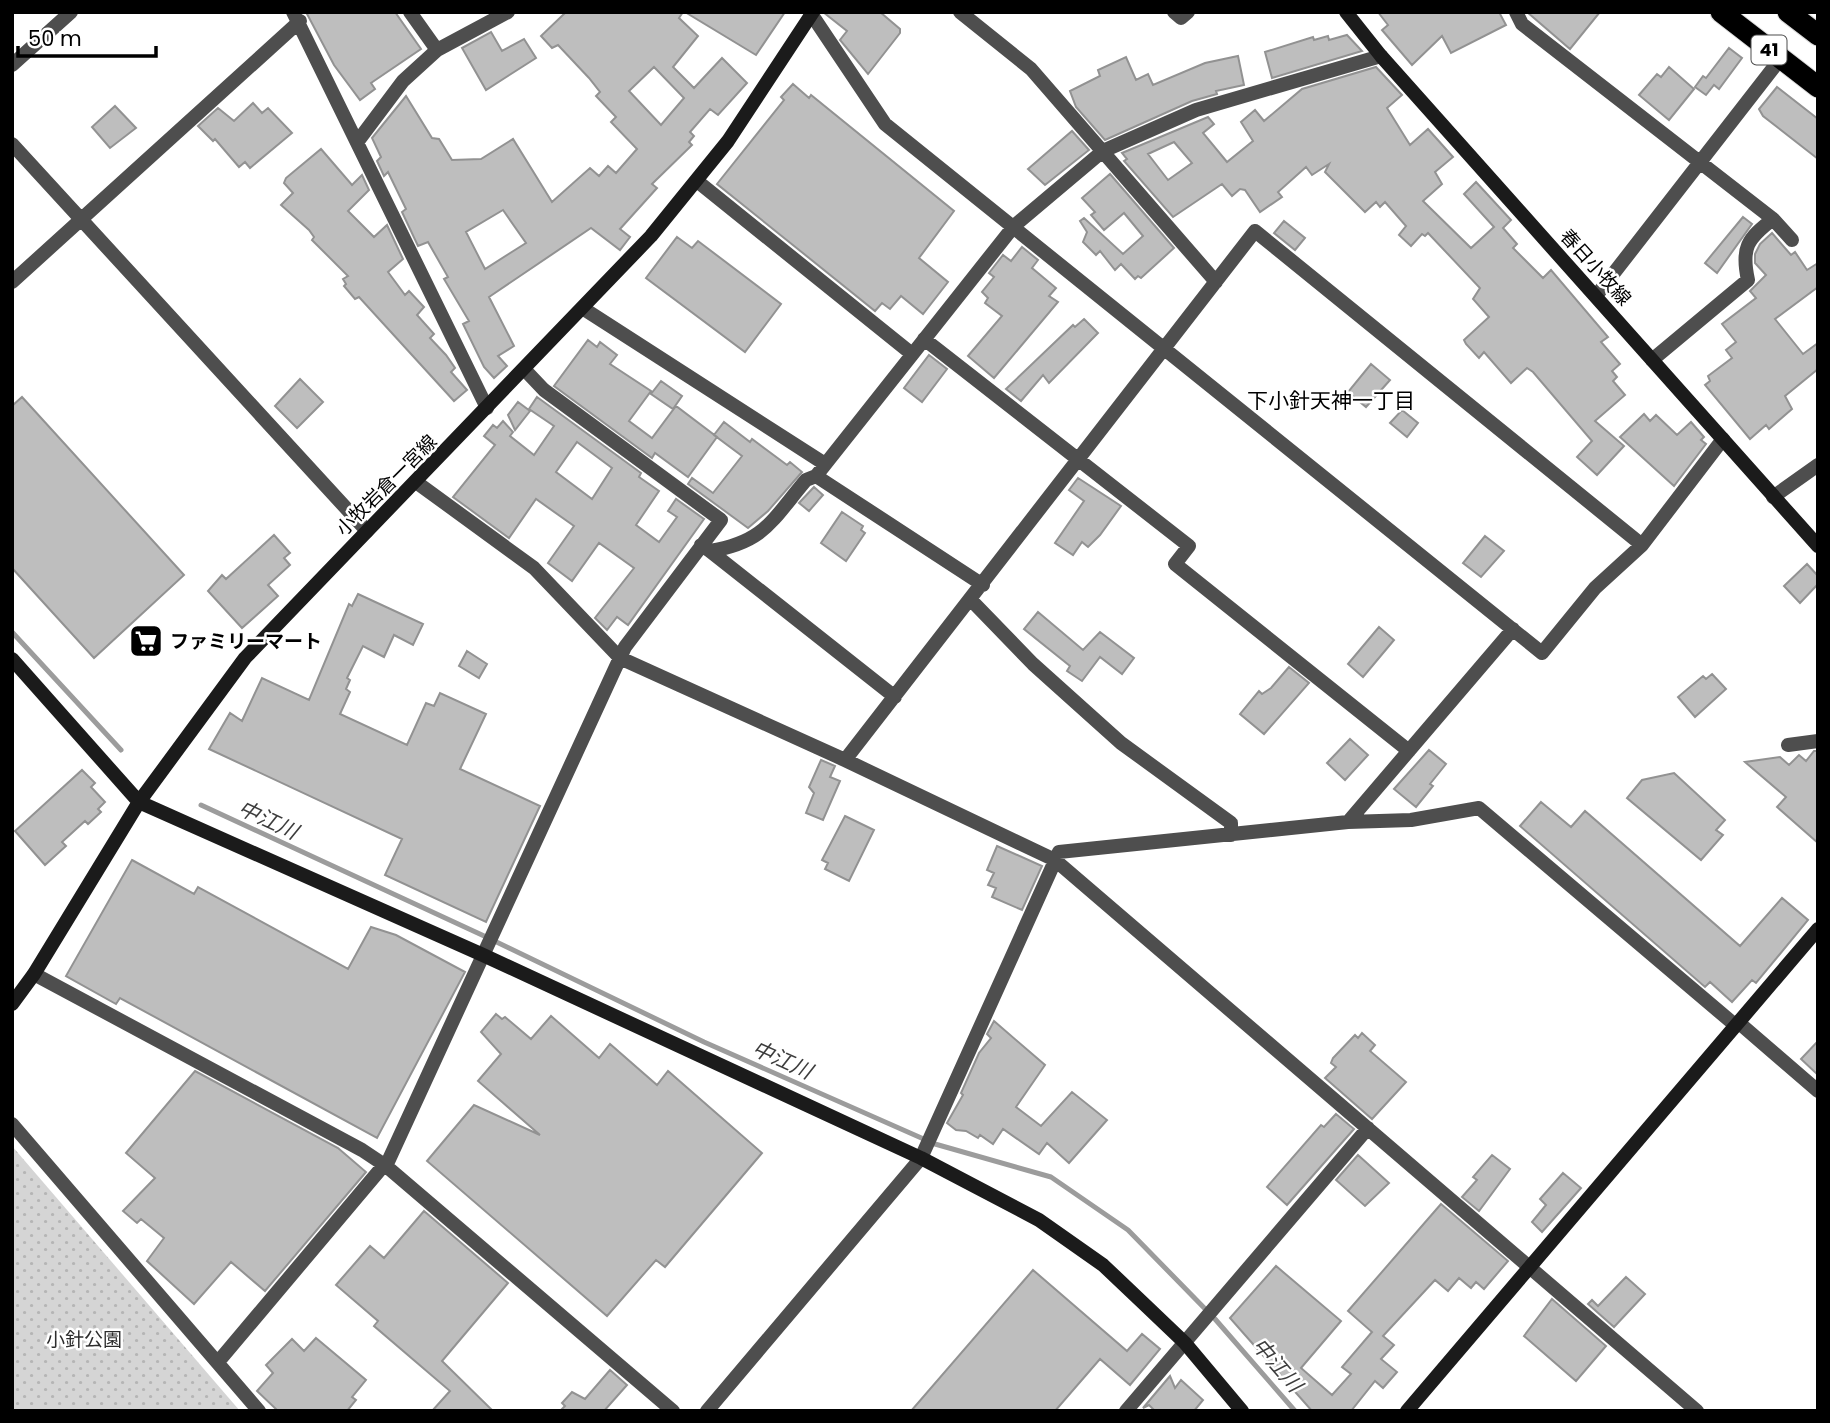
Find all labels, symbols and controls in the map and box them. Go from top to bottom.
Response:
scale bar [18,14,156,58]
text: 50 m [28,24,82,53]
road number: 41 [1752,36,1786,64]
street label: 春日小牧線 [1554,223,1637,312]
district label: 下小針天神一丁目 [1247,386,1415,415]
street label: 小牧岩倉一宮線 [330,429,443,542]
supermarket icon: ファミリーマート [127,622,165,660]
place label: ファミリーマート [170,628,322,655]
water label: 中江川 [234,793,305,847]
water label: 中江川 [748,1033,819,1086]
park label: 小針公園 [46,1326,122,1353]
water label: 中江川 [1246,1331,1310,1399]

